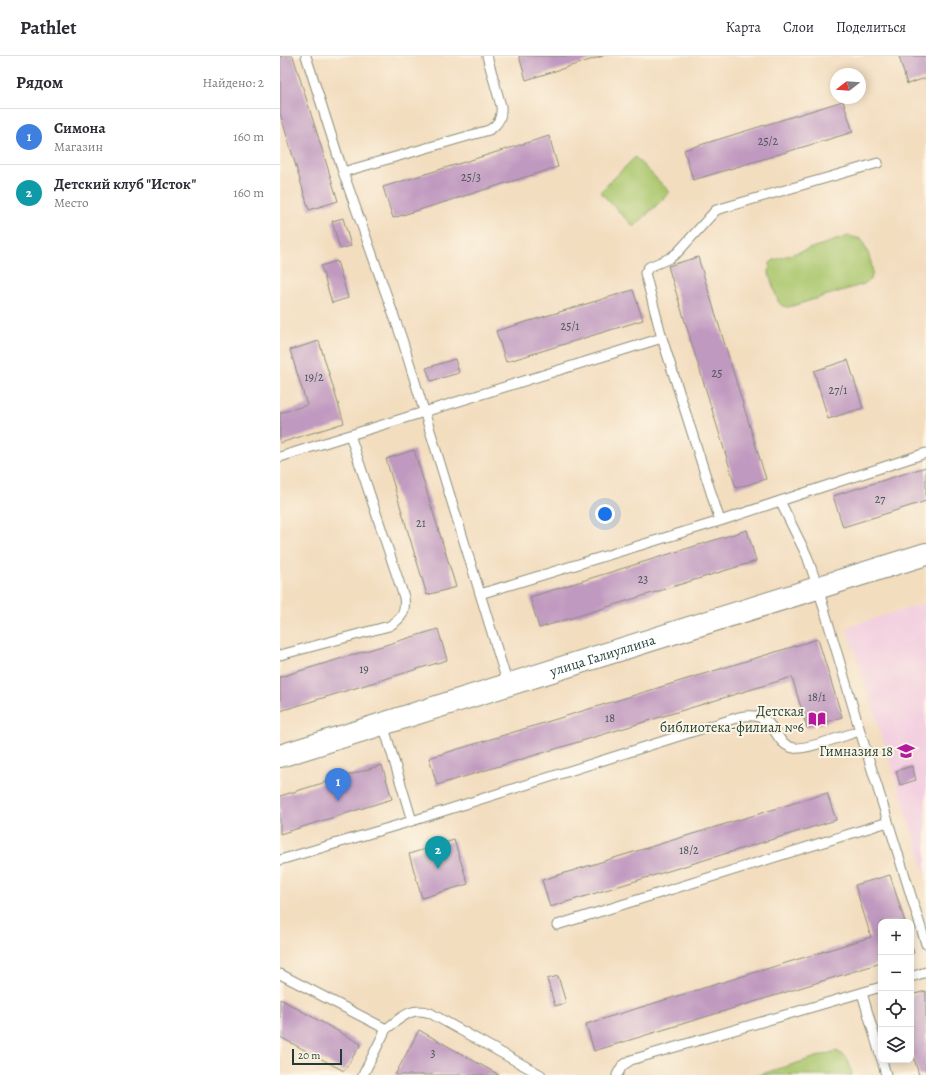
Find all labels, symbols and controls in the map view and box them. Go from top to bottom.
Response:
text: Pathlet [20,15,76,41]
text: Карта [726,18,761,37]
text: Слои [783,18,814,37]
text: Поделиться [836,18,906,37]
north arrow [830,68,866,104]
text: Рядом [16,71,63,94]
text: Найдено: 2 [203,74,264,91]
text: Симона [54,118,106,138]
text: 1 [27,128,31,145]
text: 160 m [233,128,264,145]
house number: 25/2 [758,133,779,149]
text: Магазин [54,138,103,155]
house number: 25/3 [461,169,481,185]
text: Детский клуб "Исток" [54,174,196,194]
text: 2 [26,184,32,201]
text: 160 m [233,184,264,201]
text: Место [54,194,89,211]
house number: 25/1 [561,318,579,334]
house number: 25 [712,365,722,381]
house number: 19/2 [304,369,324,385]
house number: 27/1 [829,382,847,398]
house number: 27 [875,491,886,507]
your location [595,504,615,524]
house number: 21 [416,515,426,531]
house number: 23 [638,571,648,587]
street label: улица Галиуллина [547,630,658,681]
house number: 19 [359,661,369,677]
house number: 18/1 [808,689,826,705]
place label: Детская библиотека-филиал №6 [660,702,804,737]
library icon: Детская библиотека-филиал №6 [807,709,827,729]
house number: 18 [605,710,615,726]
school or university icon: Гимназия 18 [896,741,916,761]
place label: Гимназия 18 [819,742,893,761]
pin: 1 [325,768,351,801]
pin: 2 [425,836,451,869]
house number: 18/2 [679,842,699,858]
map controls [878,919,914,1063]
button: + [878,919,914,955]
button: − [878,955,914,991]
button: locate [878,991,914,1027]
button: layers [878,1027,914,1063]
house number: 3 [431,1045,436,1061]
scale bar [292,1047,342,1066]
text: 20 m [298,1048,320,1063]

